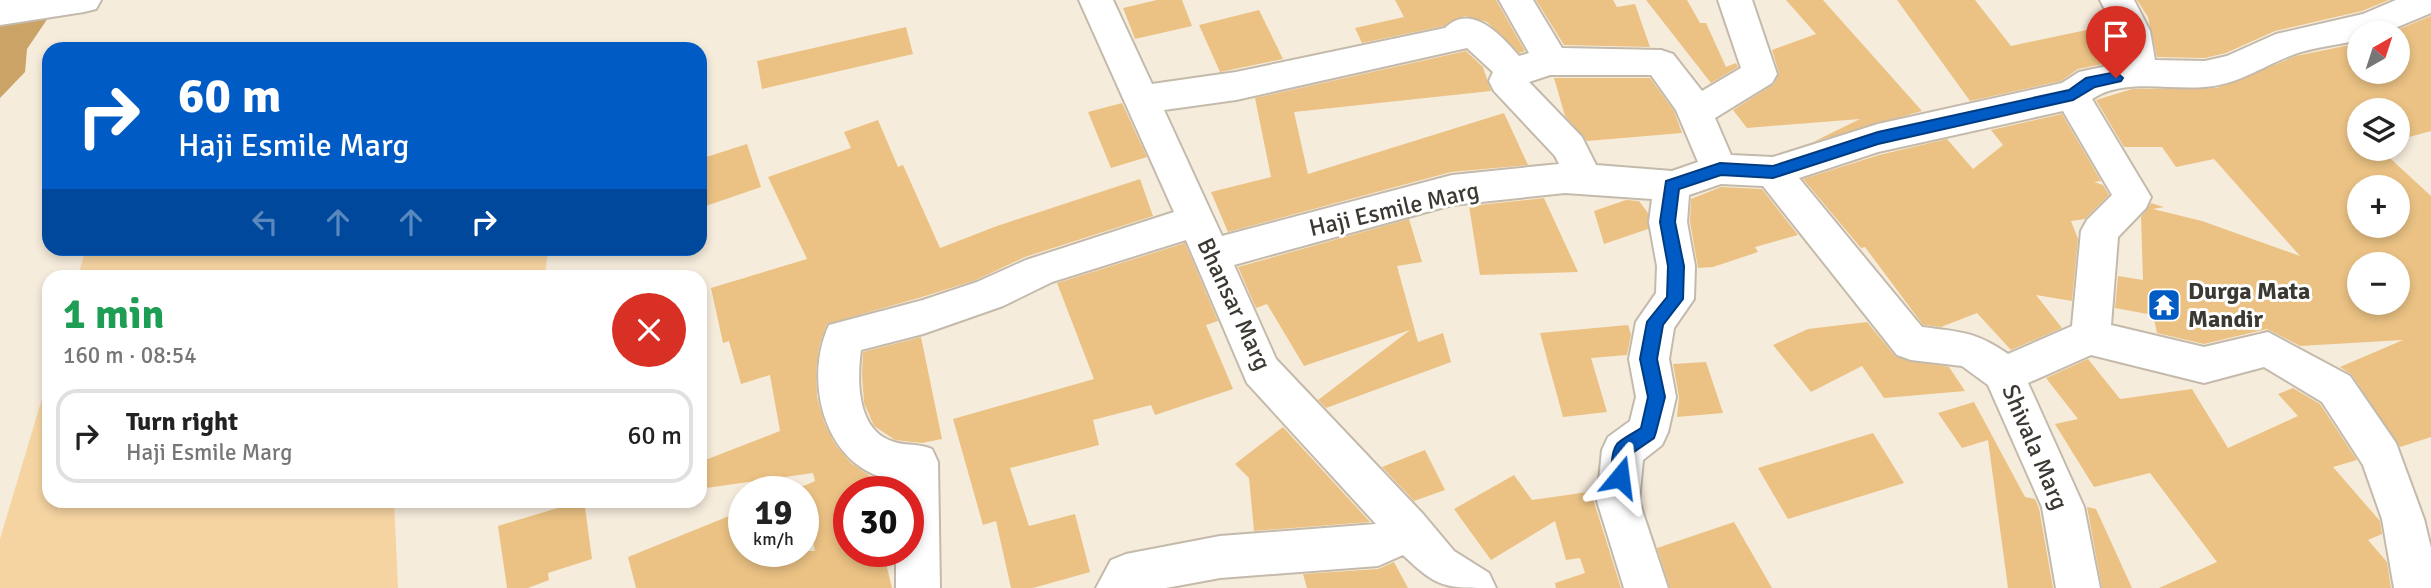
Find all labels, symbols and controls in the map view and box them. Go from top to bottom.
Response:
pin [2086,6,2146,78]
icon: arrive [2097,17,2135,55]
north arrow [2347,21,2410,84]
map controls [2347,21,2410,315]
text: 60 m [178,66,281,126]
icon: right [63,70,154,161]
button: layers [2347,98,2410,161]
text: Haji Esmile Marg [178,126,409,165]
street label: Haji Esmile Marg [1306,175,1482,243]
button: + [2347,175,2410,238]
icon: left [246,203,284,241]
icon: ahead [319,203,357,241]
icon: ahead [392,203,430,241]
icon: right [465,203,503,241]
street label: Bhansar Marg [1190,233,1278,375]
button: − [2347,252,2410,315]
place label: Durga Mata Mandir [2188,276,2310,334]
temple icon: Durga Mata Mandir [2145,286,2183,324]
text: 1 min [63,289,164,340]
button: close [612,293,686,367]
text: 160 m · 08:54 [63,341,197,370]
street label: Shivala Marg [1995,380,2075,514]
text: Turn right [126,406,238,438]
icon: right [67,417,105,455]
text: 60 m [627,420,682,452]
text: Haji Esmile Marg [126,438,292,467]
position arrow [1583,440,1657,514]
speed limit sign: 30 [833,476,924,567]
text: 19 [755,491,792,534]
text: km/h [753,528,794,550]

